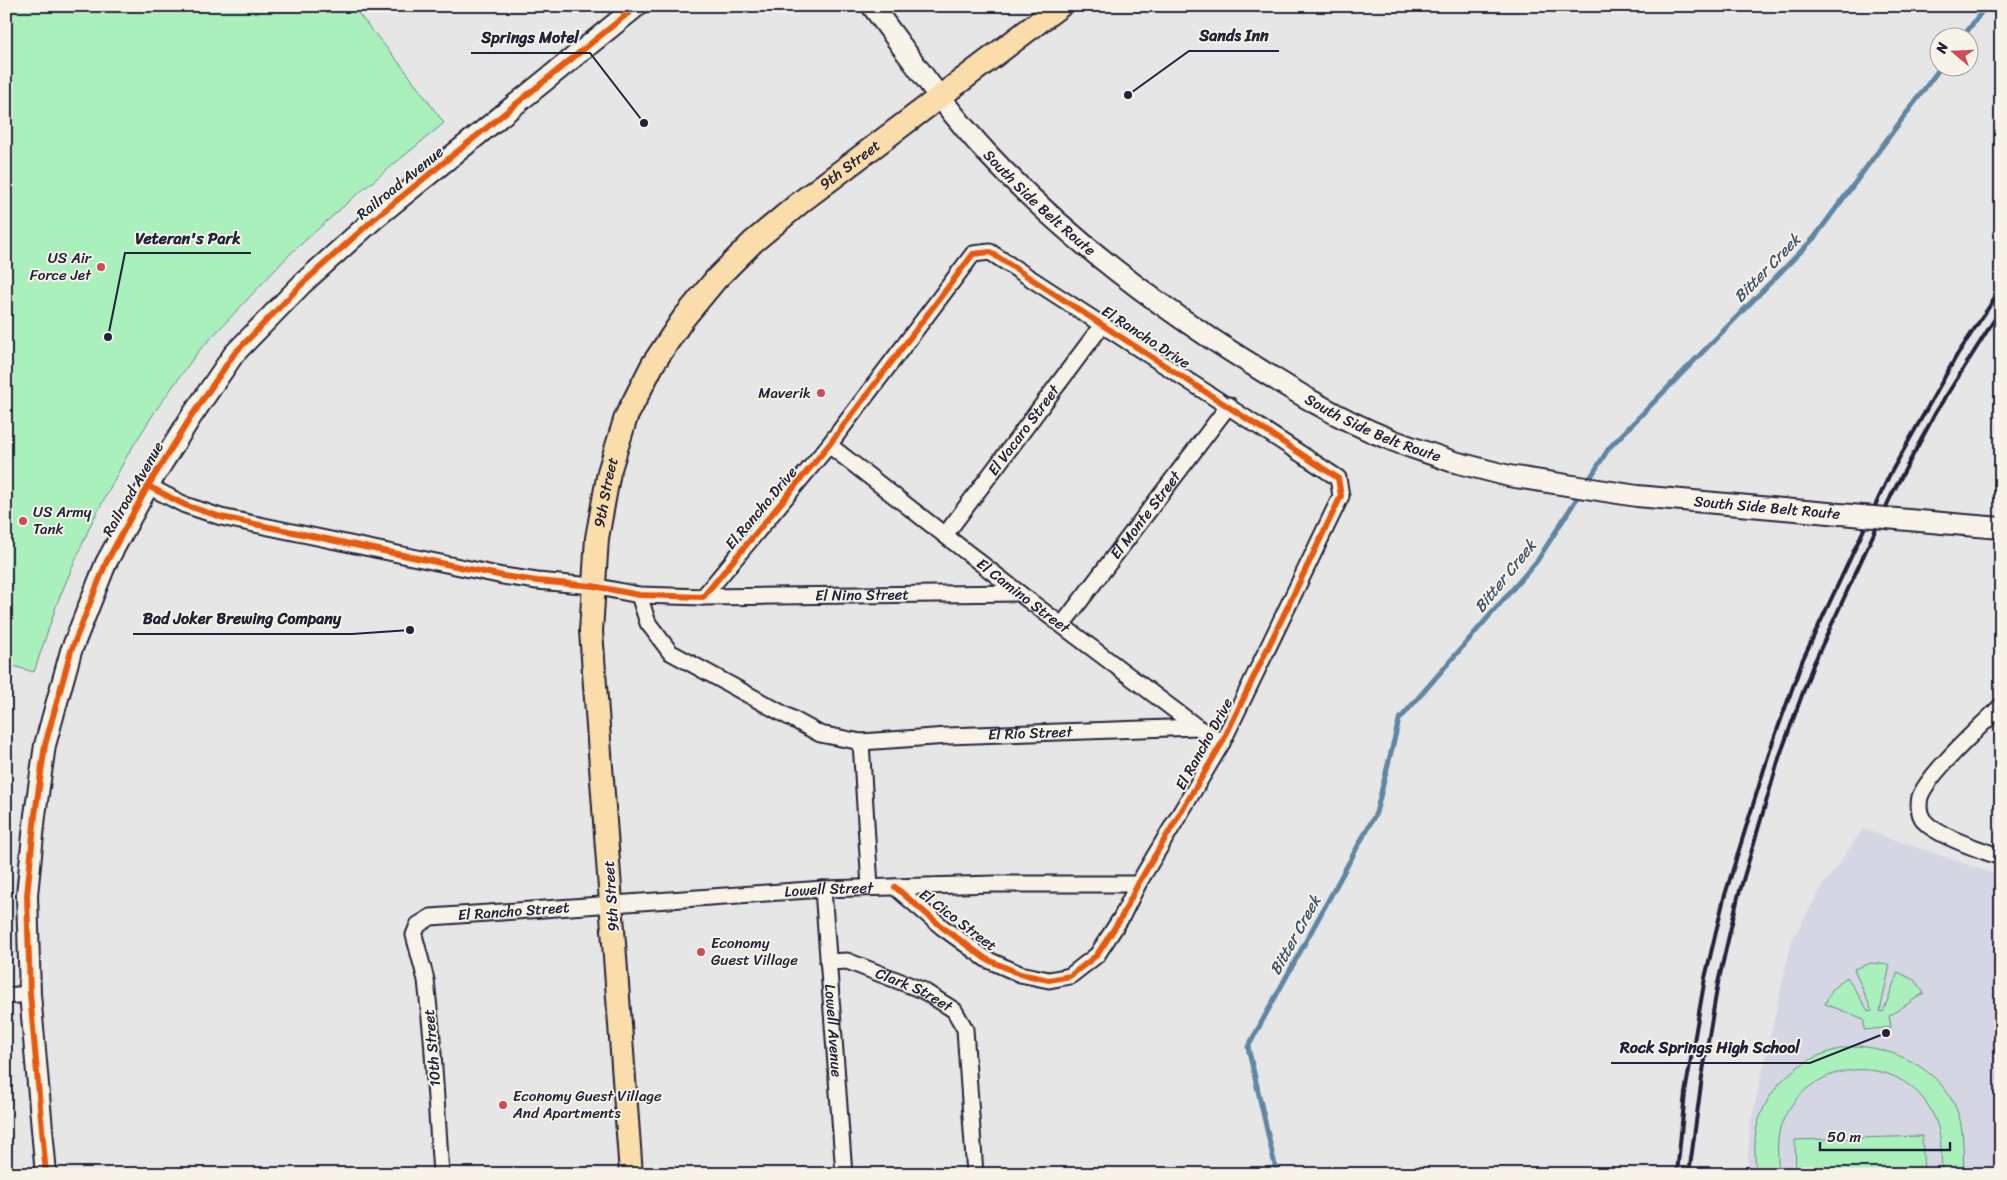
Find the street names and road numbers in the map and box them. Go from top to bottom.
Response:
street label: 9th Street [814,133,886,197]
street label: Railroad Avenue [351,139,450,227]
street label: South Side Belt Route [977,143,1102,263]
street label: El Rancho Drive [1096,298,1196,376]
street label: El Vacaro Street [981,378,1067,481]
street label: South Side Belt Route [1300,387,1445,470]
street label: Railroad Avenue [95,436,171,542]
street label: 9th Street [586,454,626,530]
street label: El Rancho Drive [718,460,804,555]
street label: El Monte Street [1103,465,1188,565]
street label: South Side Belt Route [1693,488,1842,527]
street label: El Camino Street [971,551,1077,641]
street label: El Nino Street [815,581,909,609]
street label: El Rancho Drive [1168,693,1240,795]
street label: El Rio Street [988,718,1074,748]
street label: 9th Street [596,859,626,932]
street label: Lowell Street [784,875,874,905]
street label: El Cico Street [913,882,1003,958]
street label: El Rancho Street [457,894,571,928]
street label: Clark Street [872,960,959,1020]
street label: Lowell Avenue [817,983,850,1078]
street label: 10th Street [416,1008,448,1088]

